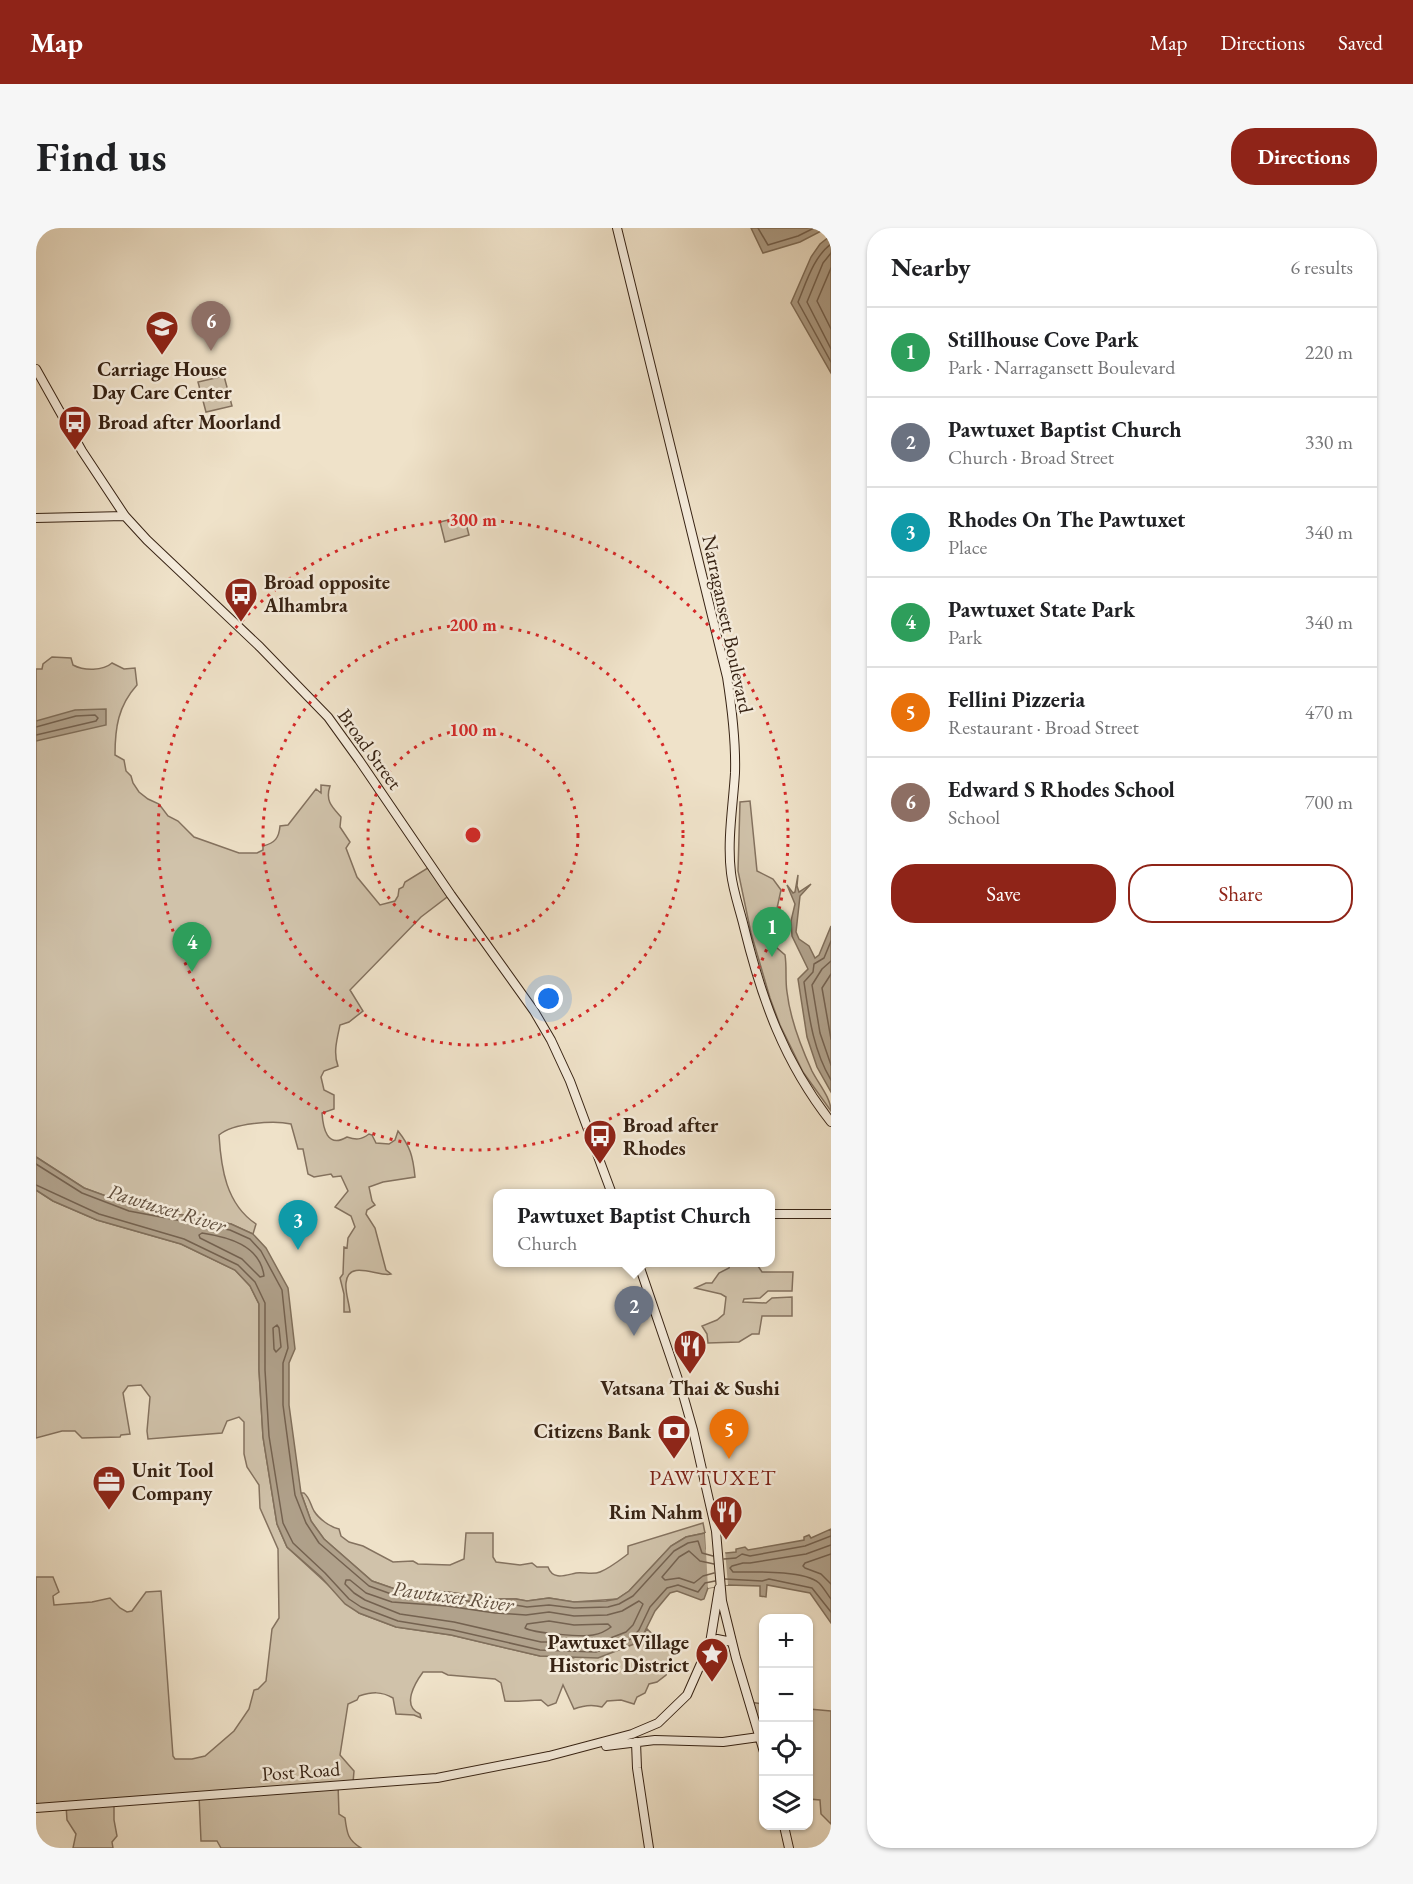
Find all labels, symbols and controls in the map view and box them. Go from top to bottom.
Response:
text: Map [30,24,83,60]
text: Map [1150,29,1187,56]
text: Directions [1220,29,1305,56]
text: Saved [1338,29,1383,56]
button: Directions [1231,128,1377,185]
text: Find us [36,129,167,184]
text: Nearby [891,250,971,284]
text: 6 results [1290,254,1353,280]
pin: 6 [192,302,231,351]
school or university icon: Carriage House Day Care Center [144,309,180,356]
text: Stillhouse Cove Park [948,325,1138,354]
text: 1 [905,339,916,365]
text: 220 m [1305,339,1353,365]
text: Park · Narragansett Boulevard [948,354,1175,380]
place label: Carriage House Day Care Center [92,356,232,405]
bus stop icon: Broad after Moorland [57,404,93,451]
place label: Broad after Moorland [98,409,281,435]
text: Pawtuxet Baptist Church [948,415,1182,444]
text: 2 [905,429,916,455]
text: 330 m [1305,429,1353,455]
text: Church · Broad Street [948,444,1114,470]
text: Rhodes On The Pawtuxet [948,505,1185,534]
text: 300 m [449,508,497,531]
text: 3 [905,519,916,545]
text: 340 m [1305,519,1353,545]
street label: Narragansett Boulevard [696,533,760,716]
text: Place [948,534,987,560]
place label: Broad opposite Alhambra [263,569,390,618]
bus stop icon: Broad opposite Alhambra [223,576,259,623]
text: Pawtuxet State Park [948,595,1135,624]
text: 4 [905,609,916,635]
text: 340 m [1305,609,1353,635]
text: 200 m [449,613,497,636]
text: Park [948,624,982,650]
text: Fellini Pizzeria [948,685,1085,714]
text: 5 [905,699,916,725]
text: 470 m [1305,699,1353,725]
street label: Broad Street [332,703,409,795]
text: Restaurant · Broad Street [948,714,1139,740]
text: 100 m [449,718,497,741]
text: Edward S Rhodes School [948,775,1175,804]
text: 6 [905,789,916,815]
text: 700 m [1305,789,1353,815]
text: School [948,804,1000,830]
centre of rings [463,825,483,845]
button: Save [891,864,1116,923]
button: Share [1128,864,1353,923]
pin: 1 [752,908,792,957]
pin: 4 [172,922,212,972]
your location [534,984,563,1013]
place label: Broad after Rhodes [623,1112,719,1161]
bus stop icon: Broad after Rhodes [582,1118,618,1165]
water label: Pawtuxet River [105,1177,230,1239]
popup [493,1189,775,1267]
pin: 3 [278,1200,318,1250]
text: Pawtuxet Baptist Church [517,1201,751,1230]
text: Church [517,1230,577,1256]
pin: 2 [614,1286,654,1336]
restaurant icon: Vatsana Thai & Sushi [672,1328,708,1375]
place label: Vatsana Thai & Sushi [600,1375,780,1401]
pin: 5 [710,1410,748,1459]
bank icon: Citizens Bank [656,1413,692,1460]
place label: Citizens Bank [534,1418,652,1444]
place label: Unit Tool Company [132,1457,214,1506]
district label: PAWTUXET [649,1463,777,1492]
office icon: Unit Tool Company [91,1464,127,1511]
restaurant icon: Rim Nahm [708,1494,744,1541]
place label: Rim Nahm [609,1499,703,1525]
water label: Pawtuxet River [391,1574,516,1618]
map controls [759,1614,813,1830]
button: + [759,1614,813,1668]
place label: Pawtuxet Village Historic District [548,1629,689,1678]
place icon: Pawtuxet Village Historic District [694,1636,730,1683]
button: − [759,1668,813,1722]
button: locate [759,1722,813,1776]
street label: Post Road [261,1755,342,1787]
button: layers [759,1776,813,1830]

